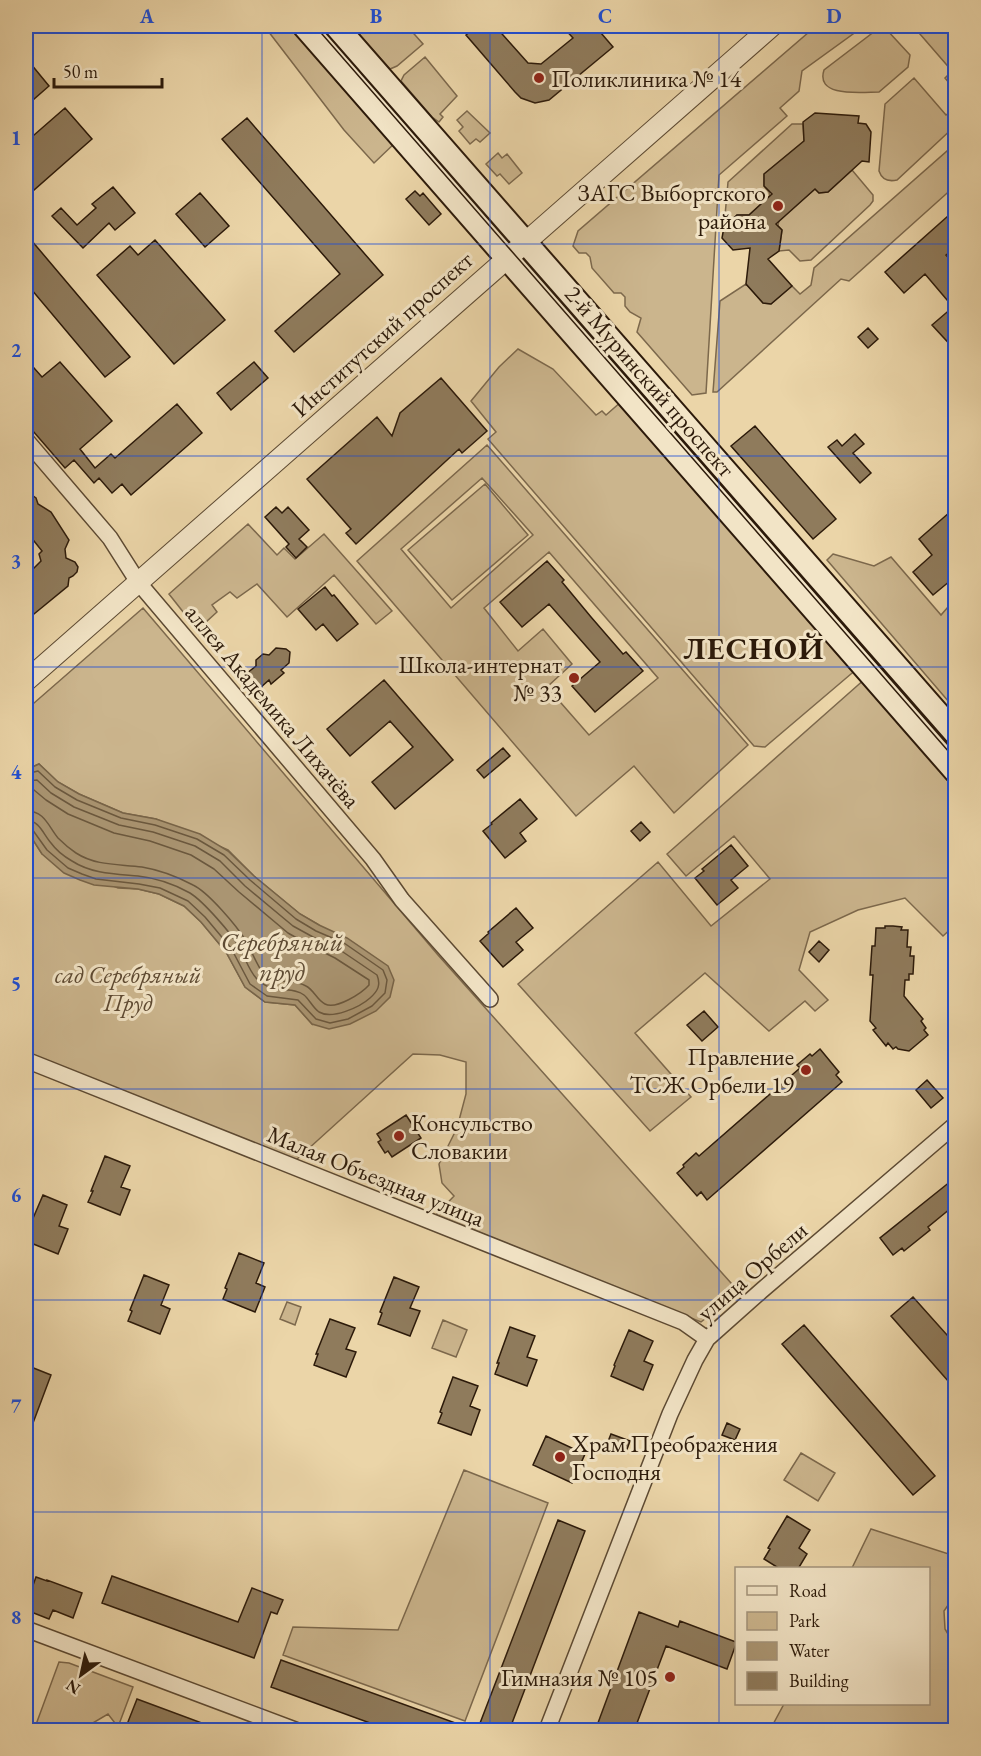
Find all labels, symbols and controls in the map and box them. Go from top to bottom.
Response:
text: A [139,3,155,29]
text: B [370,3,382,29]
text: C [598,3,612,29]
text: D [826,3,842,29]
scale bar [54,51,162,89]
text: 50 m [63,60,98,83]
place label: Поликлиника № 14 [551,63,742,94]
marker: Поликлиника № 14 [532,71,546,85]
text: 1 [11,125,21,151]
place label: ЗАГС Выборгского района [578,177,766,236]
marker: ЗАГС Выборгского района [771,199,785,213]
street label: Институтский проспект [285,244,479,424]
street label: 2-й Муринский проспект [558,279,742,483]
text: 2 [11,337,22,363]
text: 3 [11,548,21,574]
street label: аллея Академика Лихачёва [179,598,368,815]
district label: ЛЕСНОЙ [683,629,825,668]
place label: Школа-интернат № 33 [398,649,562,708]
marker: Школа-интернат № 33 [567,671,581,685]
text: 4 [11,759,22,785]
water label: Серебряный пруд [221,925,343,989]
park label: сад Серебряный Пруд [55,959,201,1018]
text: 5 [11,970,21,996]
place label: Правление ТСЖ Орбели 19 [629,1041,794,1100]
marker: Правление ТСЖ Орбели 19 [799,1063,813,1077]
place label: Консульство Словакии [411,1107,533,1166]
street label: Малая Объездная улица [263,1118,489,1234]
marker: Консульство Словакии [392,1129,406,1143]
text: 6 [11,1182,22,1208]
street label: улица Орбели [690,1214,814,1327]
text: 7 [11,1393,22,1419]
place label: Храм Преображения Господня [571,1428,778,1487]
marker: Храм Преображения Господня [553,1450,567,1464]
legend [735,1567,930,1705]
text: Road [789,1579,828,1602]
text: 8 [11,1604,21,1630]
text: Park [789,1609,820,1632]
text: Water [789,1639,830,1662]
north arrow [51,1645,111,1705]
place label: Гимназия № 105 [501,1662,658,1693]
text: Building [789,1669,849,1692]
marker: Гимназия № 105 [663,1670,677,1684]
text: N [62,1675,84,1699]

